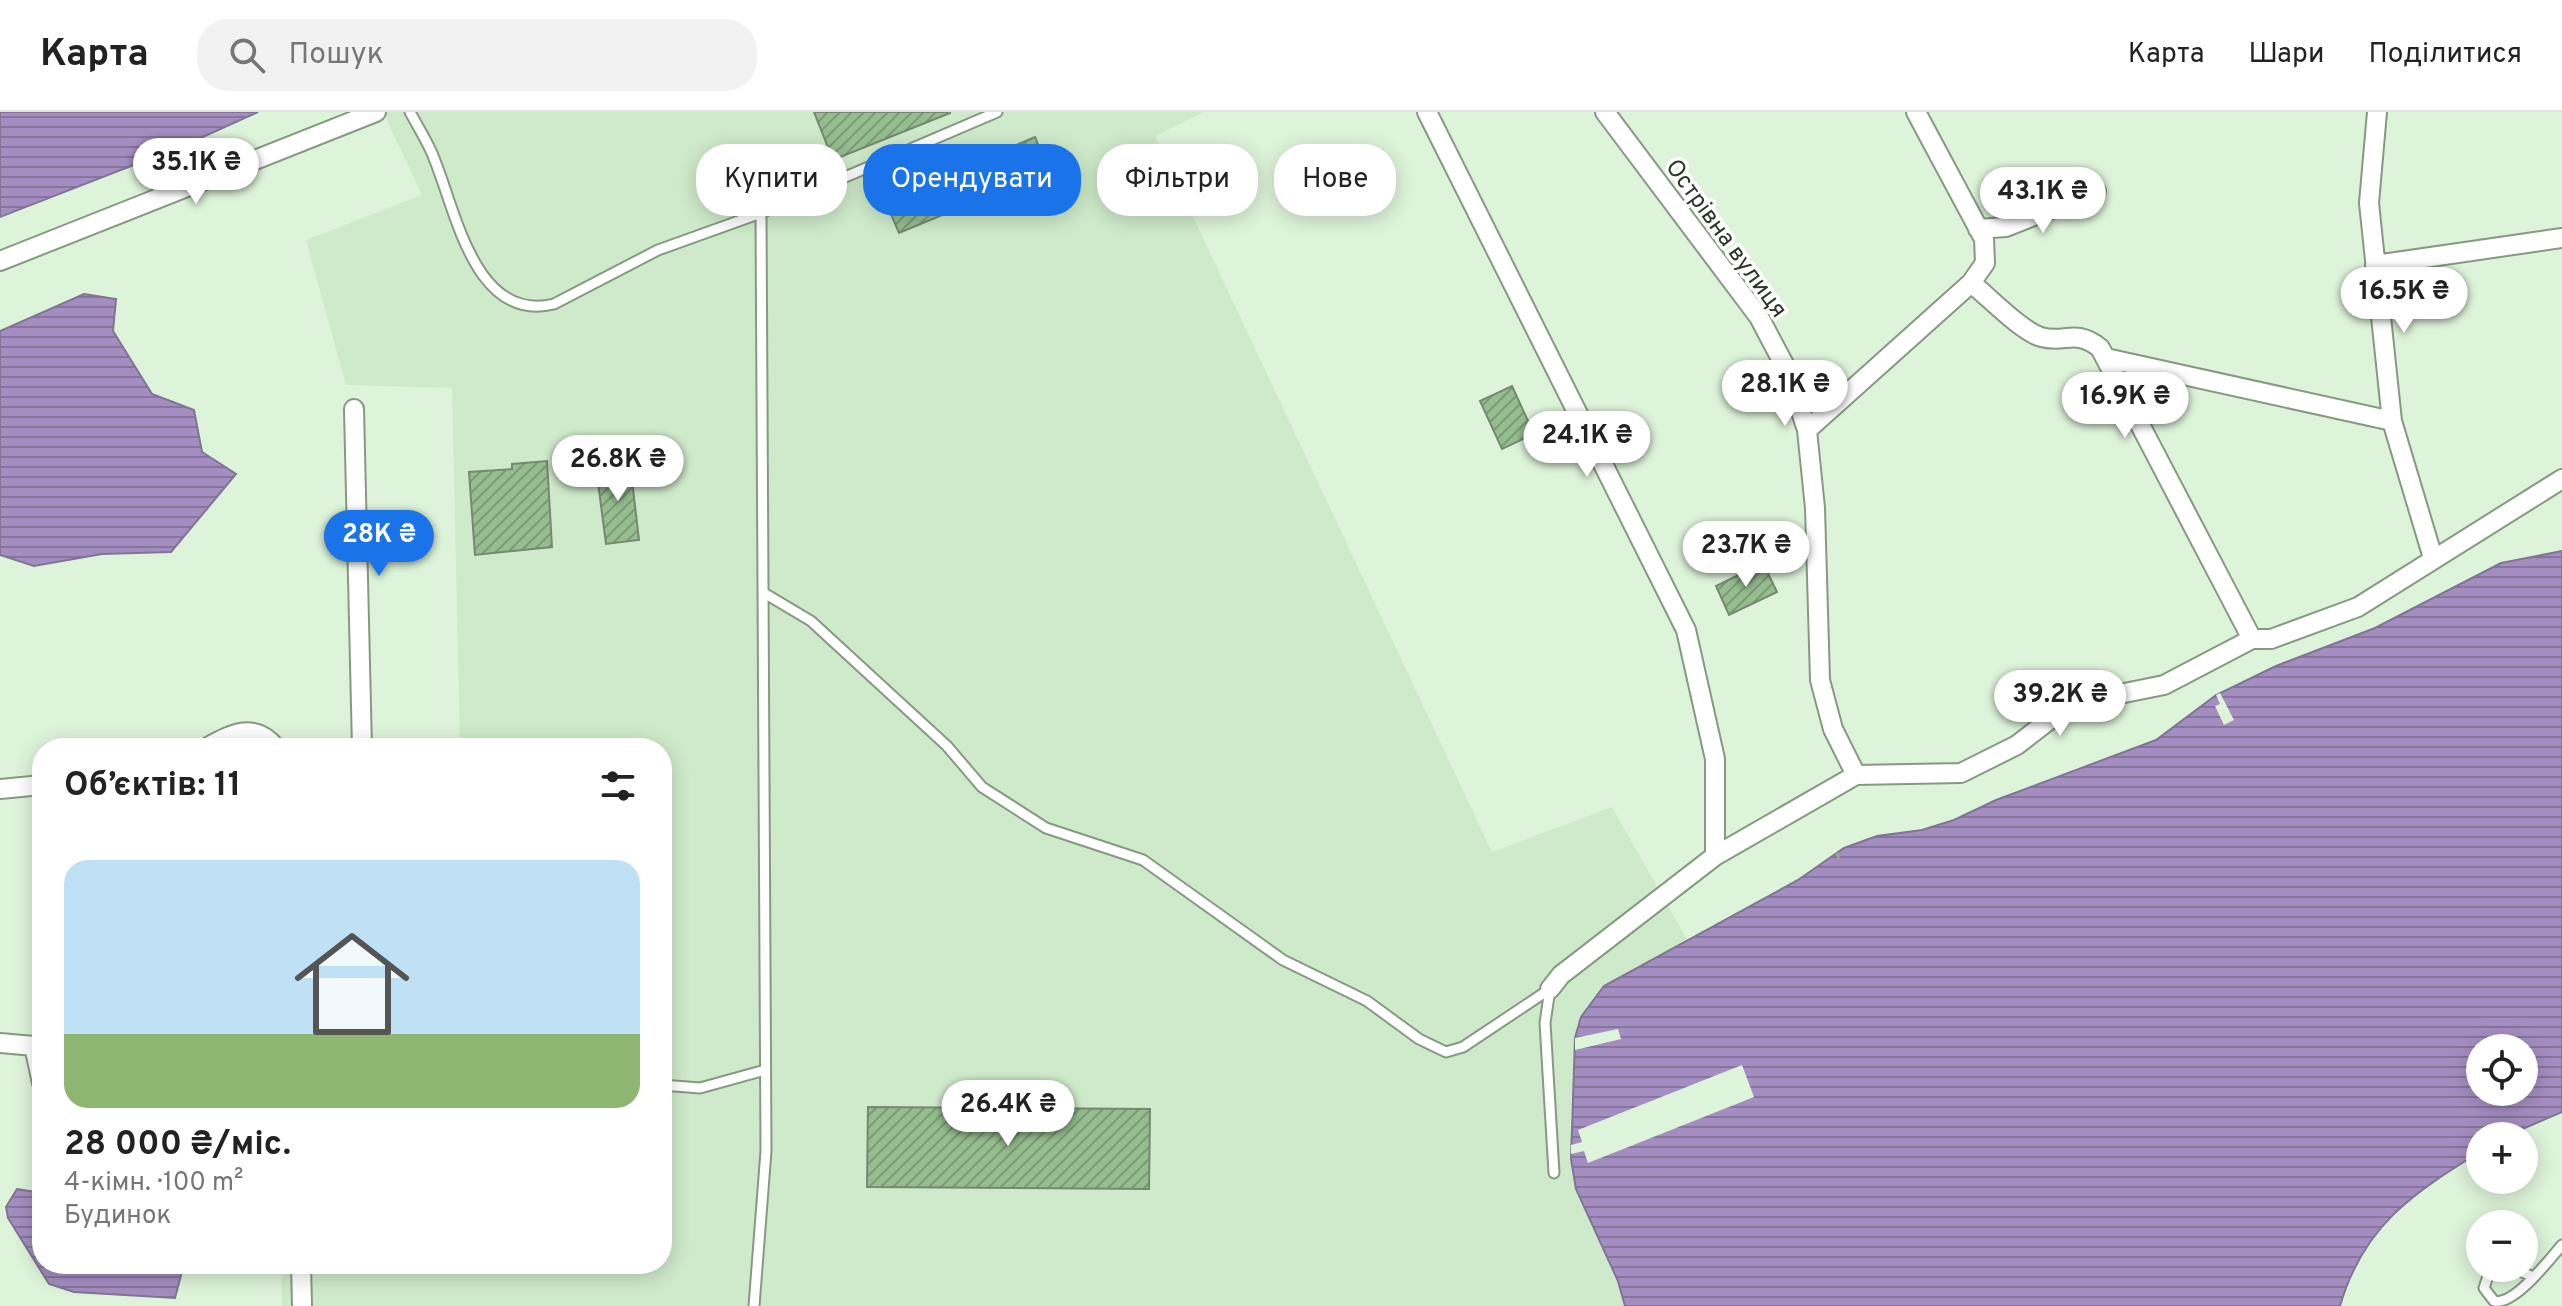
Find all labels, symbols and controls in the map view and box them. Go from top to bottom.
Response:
search box [197,19,757,91]
text: Карта [40,31,149,80]
icon: search [225,33,269,77]
text: Пошук [289,37,384,74]
text: Карта [2128,37,2204,73]
text: Шари [2248,37,2324,73]
text: Поділитися [2368,37,2522,73]
pin: 35.1K ₴ [122,138,270,206]
chip: Купити [696,144,847,216]
chip: Орендувати [863,144,1081,216]
chip: Фільтри [1097,144,1258,216]
chip: Нове [1274,144,1396,216]
text: 35.1K ₴ [151,147,241,180]
street label: Острівна вулиця [1658,154,1793,324]
pin: 43.1K ₴ [1969,167,2117,235]
text: 43.1K ₴ [1998,176,2088,209]
pin: 16.5K ₴ [2330,267,2478,335]
text: 16.5K ₴ [2359,276,2449,309]
pin: 28.1K ₴ [1711,360,1859,428]
text: 28.1K ₴ [1740,369,1830,402]
pin: 16.9K ₴ [2051,372,2199,440]
text: 16.9K ₴ [2080,381,2170,414]
pin: 24.1K ₴ [1513,411,1661,479]
text: 24.1K ₴ [1541,420,1633,453]
pin: 26.8K ₴ [544,435,692,503]
text: 26.8K ₴ [570,444,666,477]
pin: 28K ₴ [323,510,435,578]
text: 28K ₴ [342,519,416,552]
pin: 23.7K ₴ [1672,521,1820,589]
text: 23.7K ₴ [1701,530,1791,563]
pin: 39.2K ₴ [1986,670,2134,738]
text: 39.2K ₴ [2012,679,2108,712]
icon: filters [596,764,640,808]
text: Об’єктів: 11 [64,765,241,808]
icon: home [280,912,424,1056]
map controls [2466,1034,2538,1282]
button: locate [2466,1034,2538,1106]
pin: 26.4K ₴ [934,1080,1082,1148]
text: 26.4K ₴ [960,1089,1056,1122]
button: + [2466,1122,2538,1194]
text: 28 000 ₴/міс. [64,1124,291,1167]
text: 4-кімн. · 100 m² [64,1167,243,1200]
text: Будинок [64,1200,171,1233]
button: − [2466,1210,2538,1282]

